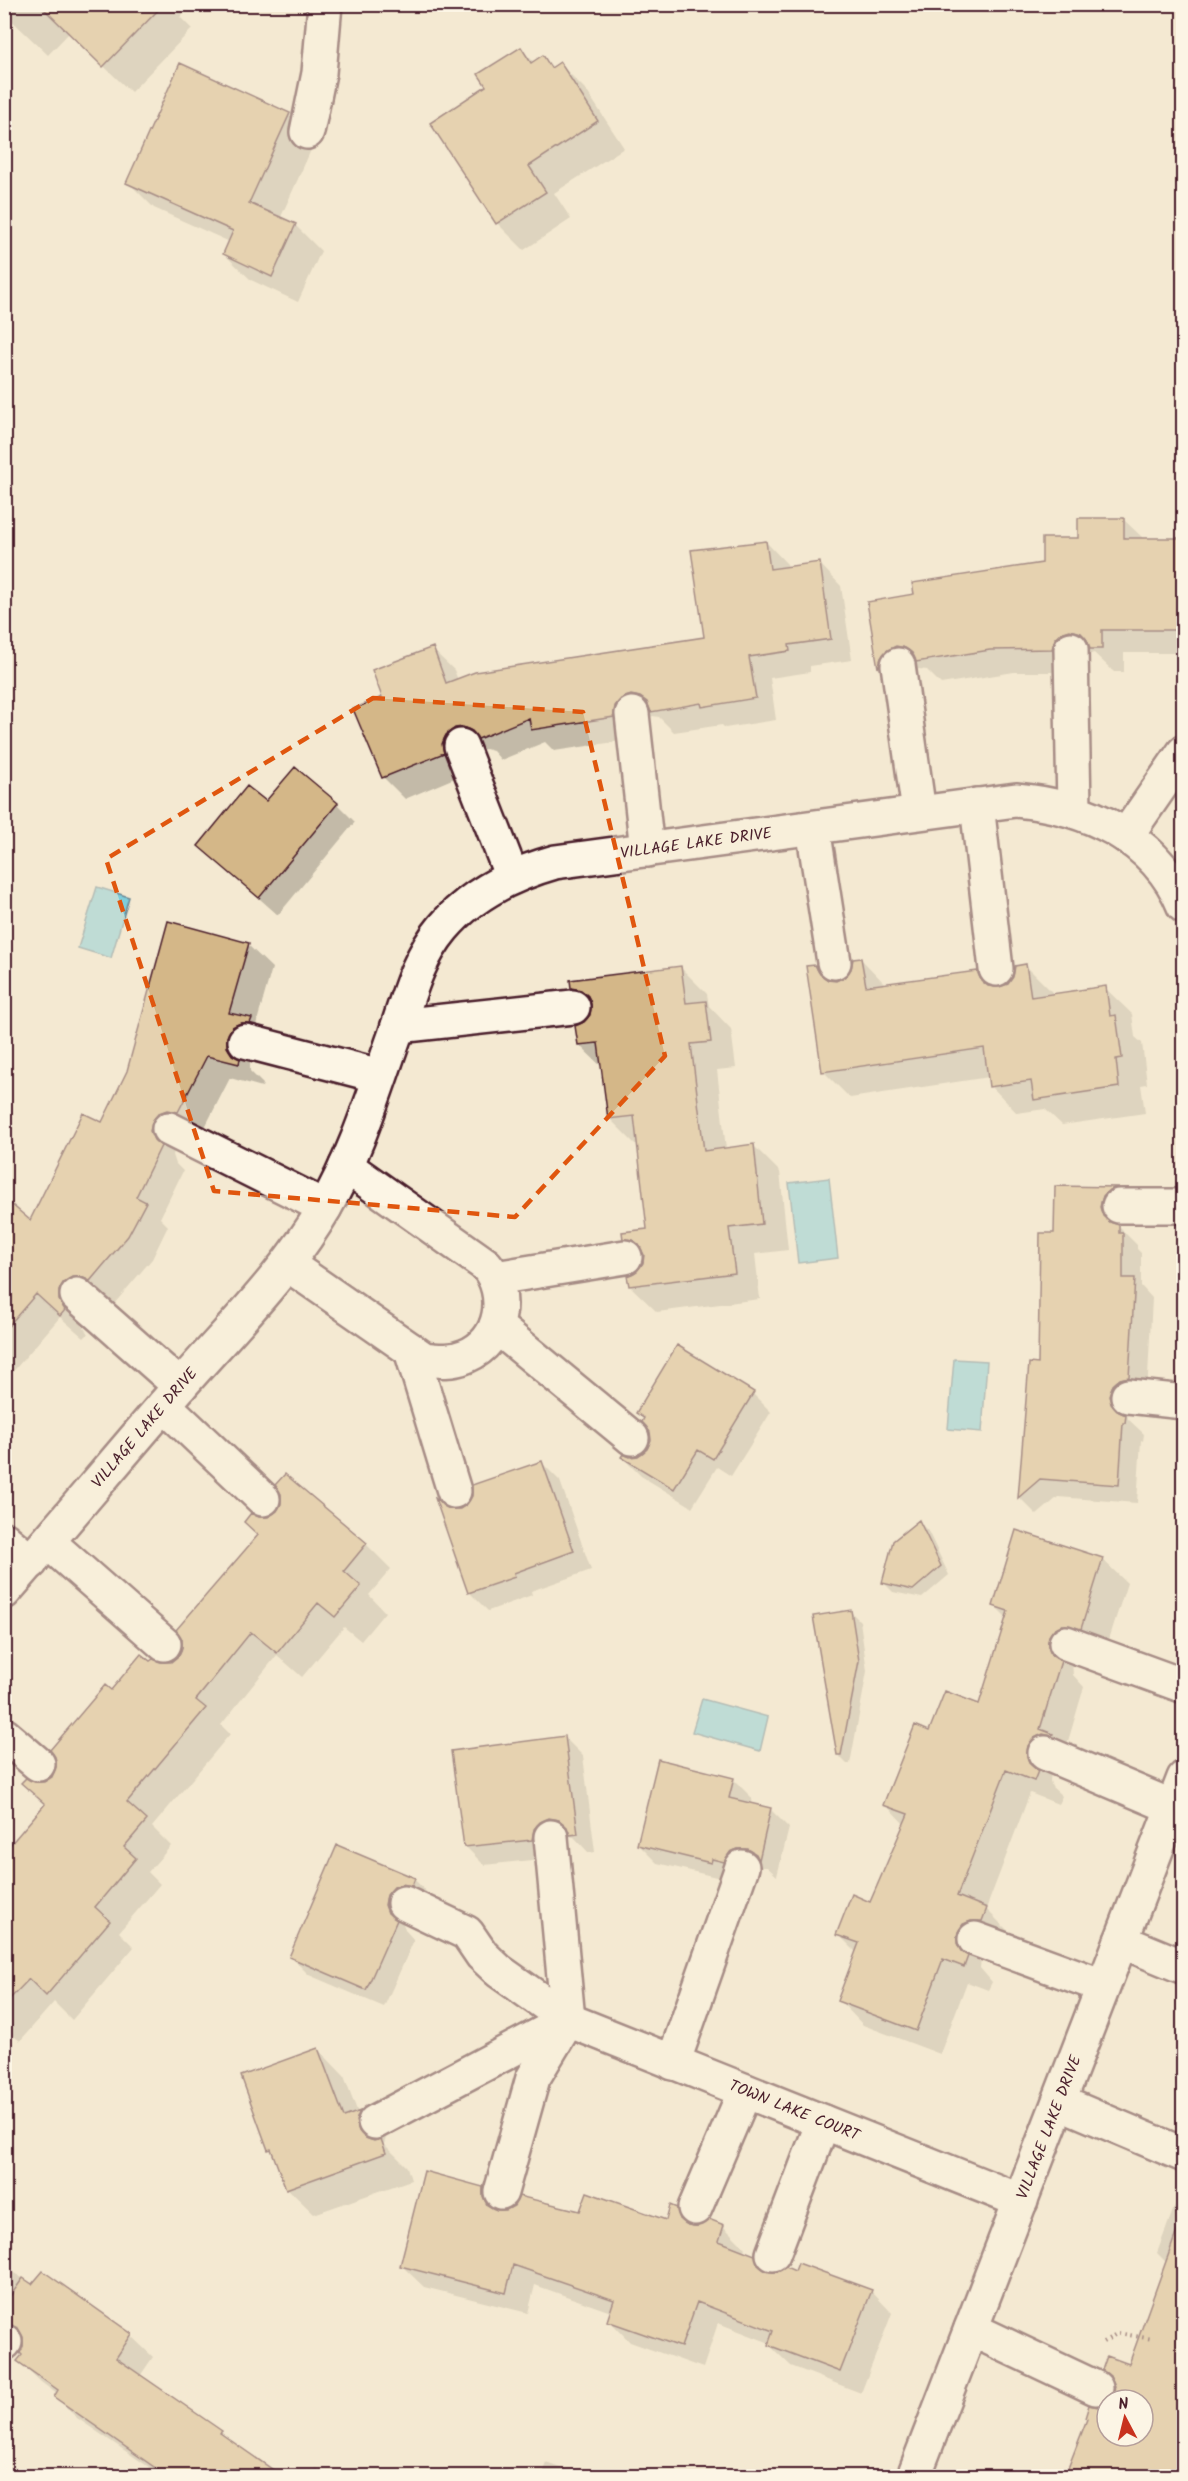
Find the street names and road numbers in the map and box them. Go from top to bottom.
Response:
street label: VILLAGE LAKE DRIVE [619,820,774,866]
street label: VILLAGE LAKE DRIVE [85,1361,204,1494]
street label: VILLAGE LAKE DRIVE [1010,2051,1088,2203]
street label: TOWN LAKE COURT [725,2073,865,2148]

